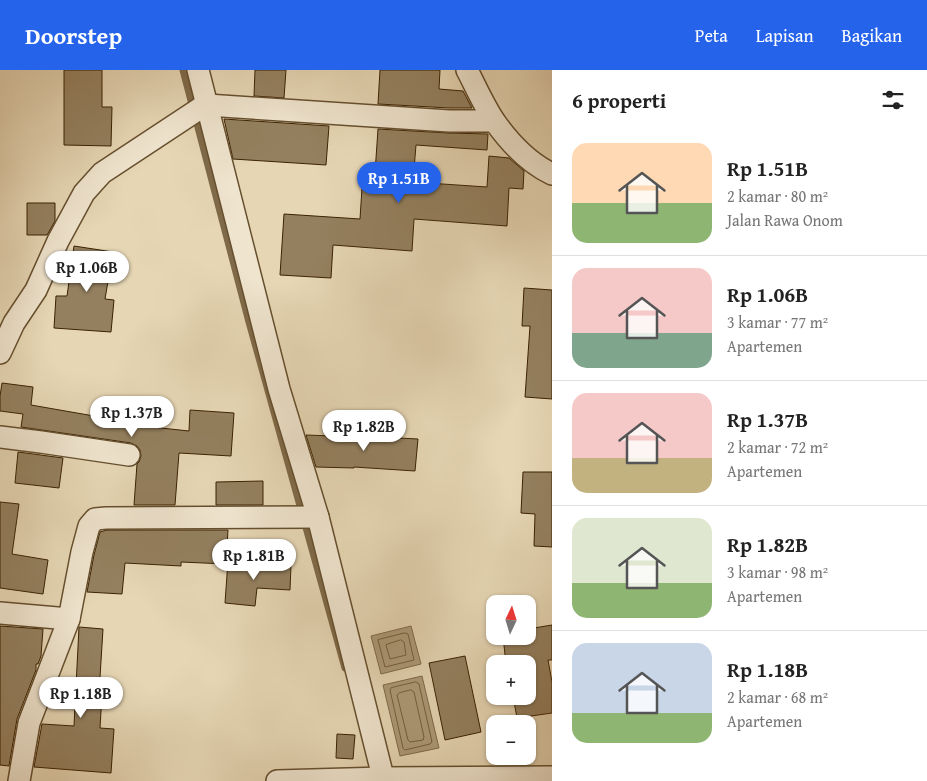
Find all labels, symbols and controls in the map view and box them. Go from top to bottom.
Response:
text: Doorstep [25,18,122,53]
text: Peta [695,22,728,49]
text: Lapisan [756,22,814,49]
text: Bagikan [842,22,902,49]
text: 6 properti [572,85,666,116]
icon: filters [879,86,907,114]
text: Rp 1.51B [727,153,808,184]
pin: Rp 1.51B [347,162,451,204]
icon: home [612,163,672,223]
text: Rp 1.51B [368,166,430,190]
text: 2 kamar · 80 m² [727,184,828,208]
text: Jalan Rawa Onom [727,208,843,232]
pin: Rp 1.06B [35,250,139,293]
text: Rp 1.06B [56,255,118,279]
text: Rp 1.06B [727,279,808,310]
icon: home [612,288,672,348]
text: 3 kamar · 77 m² [727,310,828,334]
text: Apartemen [727,334,802,358]
pin: Rp 1.37B [80,396,184,438]
text: Rp 1.37B [101,400,163,424]
text: Rp 1.37B [727,404,808,435]
pin: Rp 1.82B [312,410,416,452]
icon: home [612,413,672,473]
text: Rp 1.82B [333,414,395,438]
text: 2 kamar · 72 m² [727,435,828,459]
text: Apartemen [727,459,802,483]
text: Rp 1.82B [727,529,808,560]
pin: Rp 1.81B [202,538,306,581]
icon: home [612,538,672,598]
text: Rp 1.81B [223,543,285,567]
text: 3 kamar · 98 m² [727,560,828,584]
text: Apartemen [727,584,802,608]
north arrow [486,595,536,645]
map controls [486,595,536,765]
text: Rp 1.18B [727,654,808,685]
button: + [486,655,536,705]
icon: home [612,663,672,723]
pin: Rp 1.18B [29,676,133,719]
text: Rp 1.18B [50,681,112,705]
text: 2 kamar · 68 m² [727,685,828,709]
text: Apartemen [727,709,802,733]
button: − [486,715,536,765]

